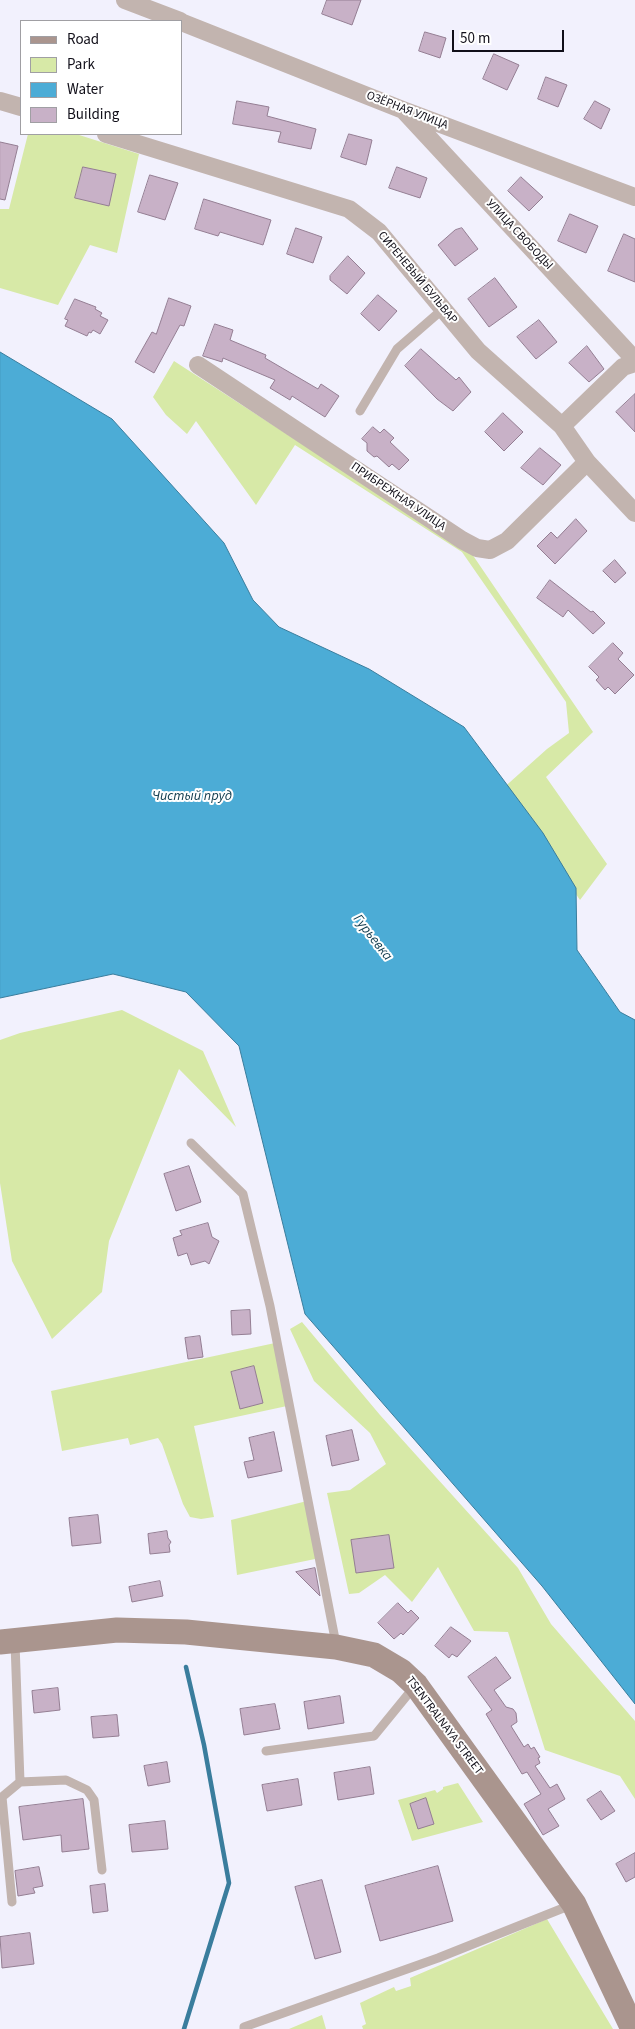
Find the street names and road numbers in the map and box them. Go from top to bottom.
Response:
street label: ОЗЁРНАЯ УЛИЦА [364,89,450,133]
street label: УЛИЦА СВОБОДЫ [483,197,555,273]
street label: СИРЕНЕВЫЙ БУЛЬВАР [374,229,460,327]
street label: ПРИБРЕЖНАЯ УЛИЦА [348,460,448,534]
street label: TSENTRALNAYA STREET [402,1674,486,1778]

